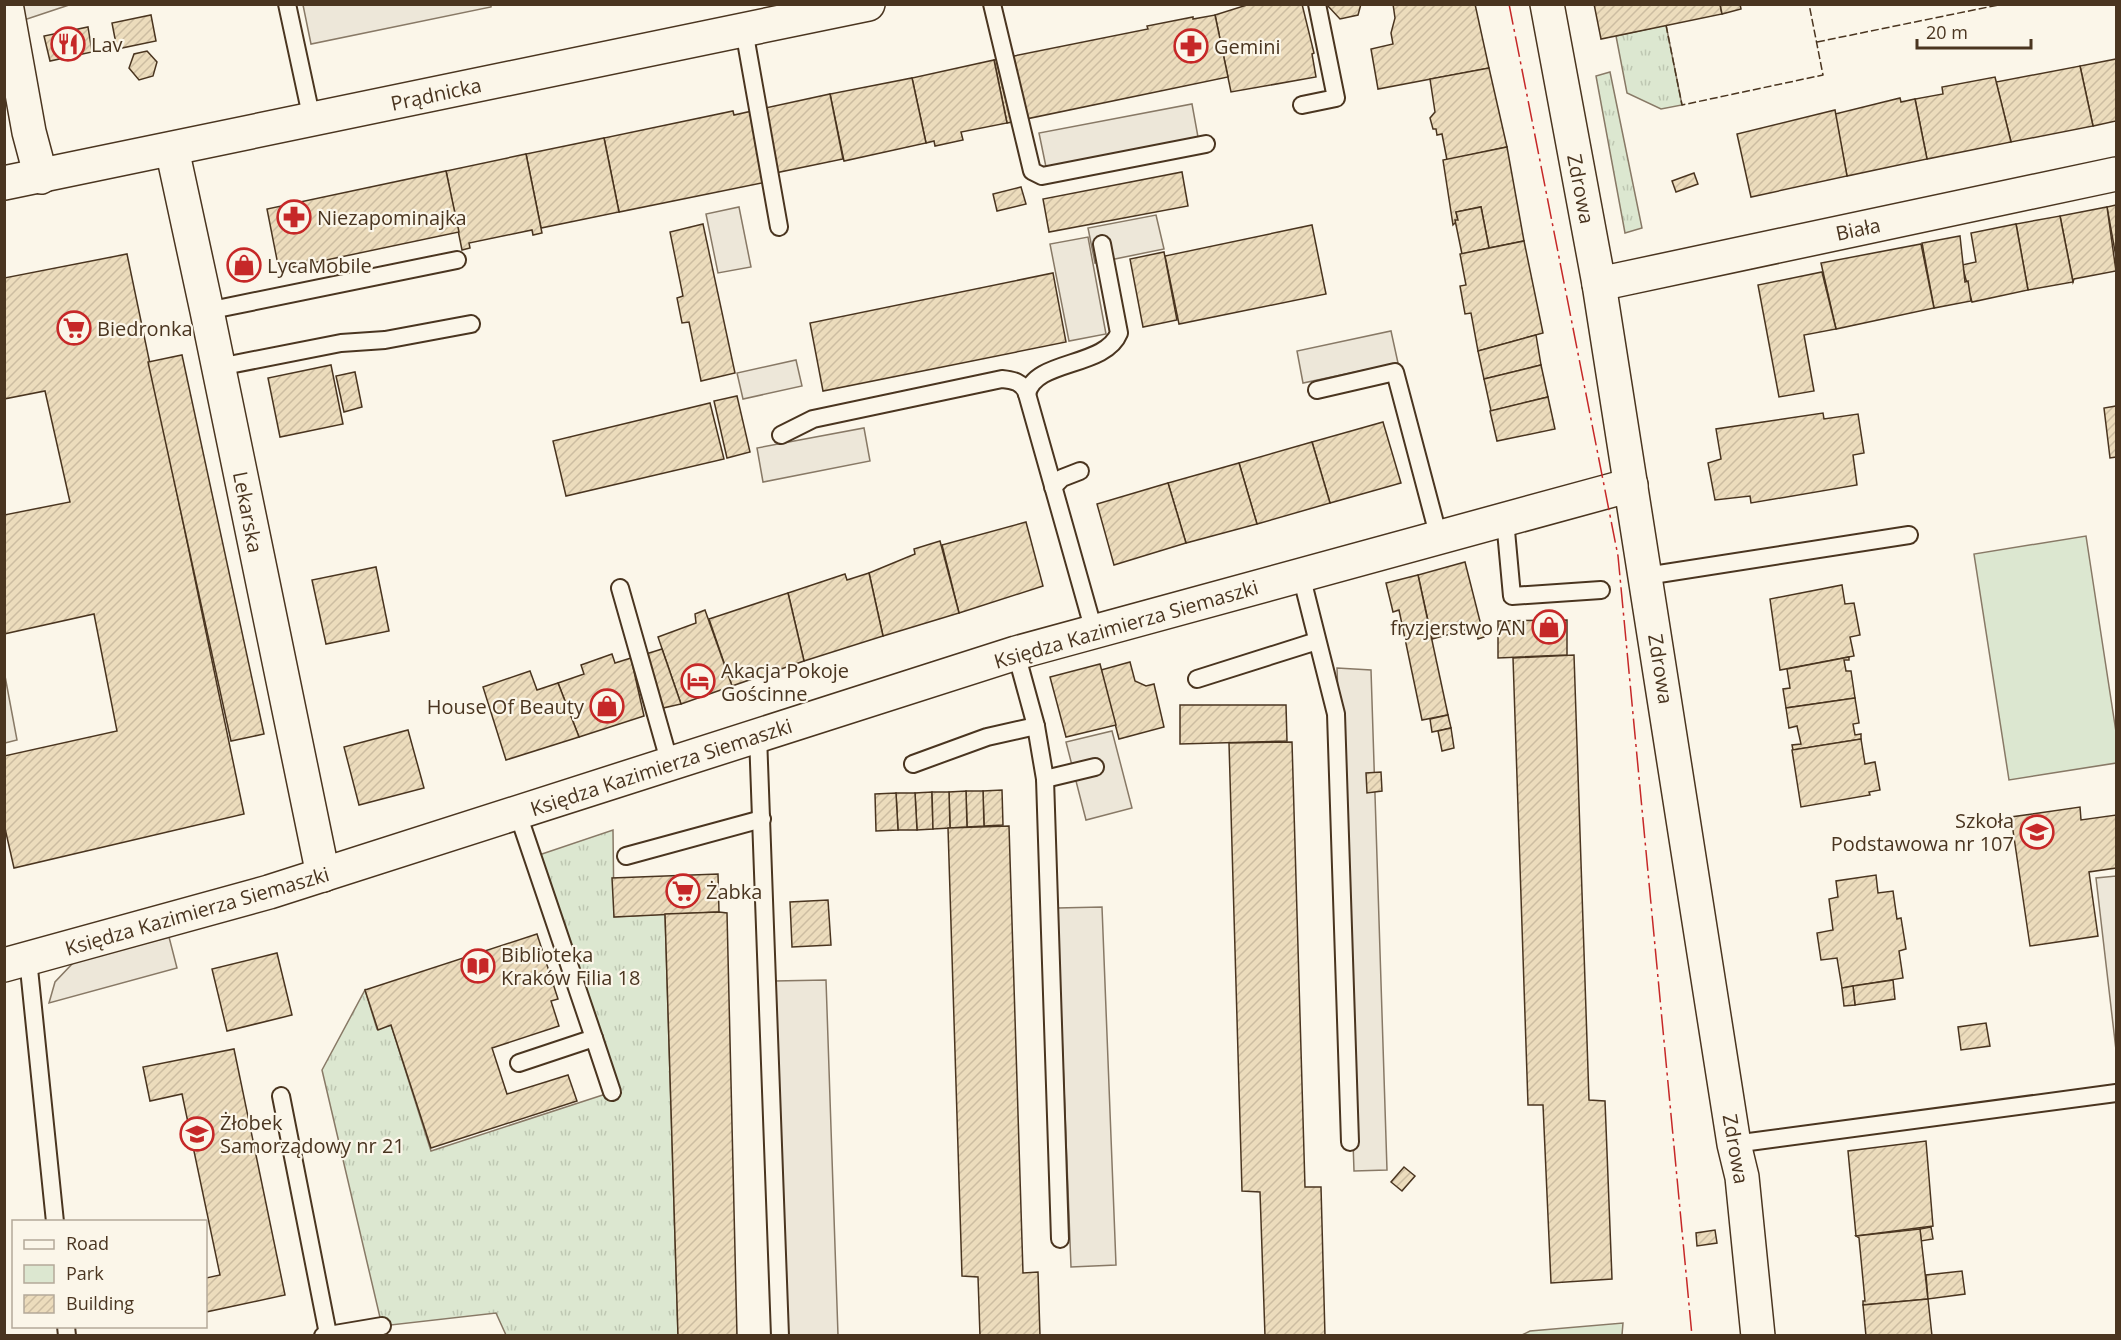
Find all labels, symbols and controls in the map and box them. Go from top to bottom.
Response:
scale bar [1917,12,2031,50]
text: 20 m [1926,20,1968,44]
restaurant icon: Lav [50,26,86,62]
pharmacy icon: Gemini [1173,28,1209,64]
place label: Lav [91,31,123,58]
place label: Gemini [1214,33,1281,60]
street label: Prądnicka [388,71,484,117]
street label: Zdrowa [1561,152,1601,226]
pharmacy icon: Niezapominajka [276,199,312,235]
place label: Niezapominajka [317,204,467,231]
street label: Biała [1833,211,1883,247]
shop icon: LycaMobile [226,247,262,283]
place label: LycaMobile [267,252,372,279]
supermarket icon: Biedronka [56,310,92,346]
place label: Biedronka [97,315,193,342]
street label: Lekarska [227,469,269,555]
street label: Księdza Kazimierza Siemaszki [991,573,1261,675]
shop icon: fryzjerstwo AN [1531,609,1567,645]
place label: fryzjerstwo AN [1390,614,1526,641]
street label: Zdrowa [1642,632,1680,706]
place label: Akacja Pokoje Gościnne [721,657,849,707]
hotel icon: Akacja Pokoje Gościnne [680,663,716,699]
shop icon: House Of Beauty [589,688,625,724]
place label: House Of Beauty [427,693,585,720]
street label: Księdza Kazimierza Siemaszki [527,712,795,822]
place label: Szkoła Podstawowa nr 107 [1831,807,2014,857]
school or university icon: Szkoła Podstawowa nr 107 [2019,814,2055,850]
street label: Księdza Kazimierza Siemaszki [62,860,332,962]
supermarket icon: Żabka [665,873,701,909]
place label: Żabka [706,878,762,905]
place label: Biblioteka Kraków Filia 18 [501,941,640,991]
library icon: Biblioteka Kraków Filia 18 [460,948,496,984]
place label: Żłobek Samorządowy nr 21 [220,1109,405,1159]
street label: Zdrowa [1717,1112,1755,1186]
school or university icon: Żłobek Samorządowy nr 21 [179,1116,215,1152]
legend [12,1220,207,1328]
text: Road [66,1231,109,1255]
text: Park [66,1261,104,1285]
text: Building [66,1291,134,1315]

